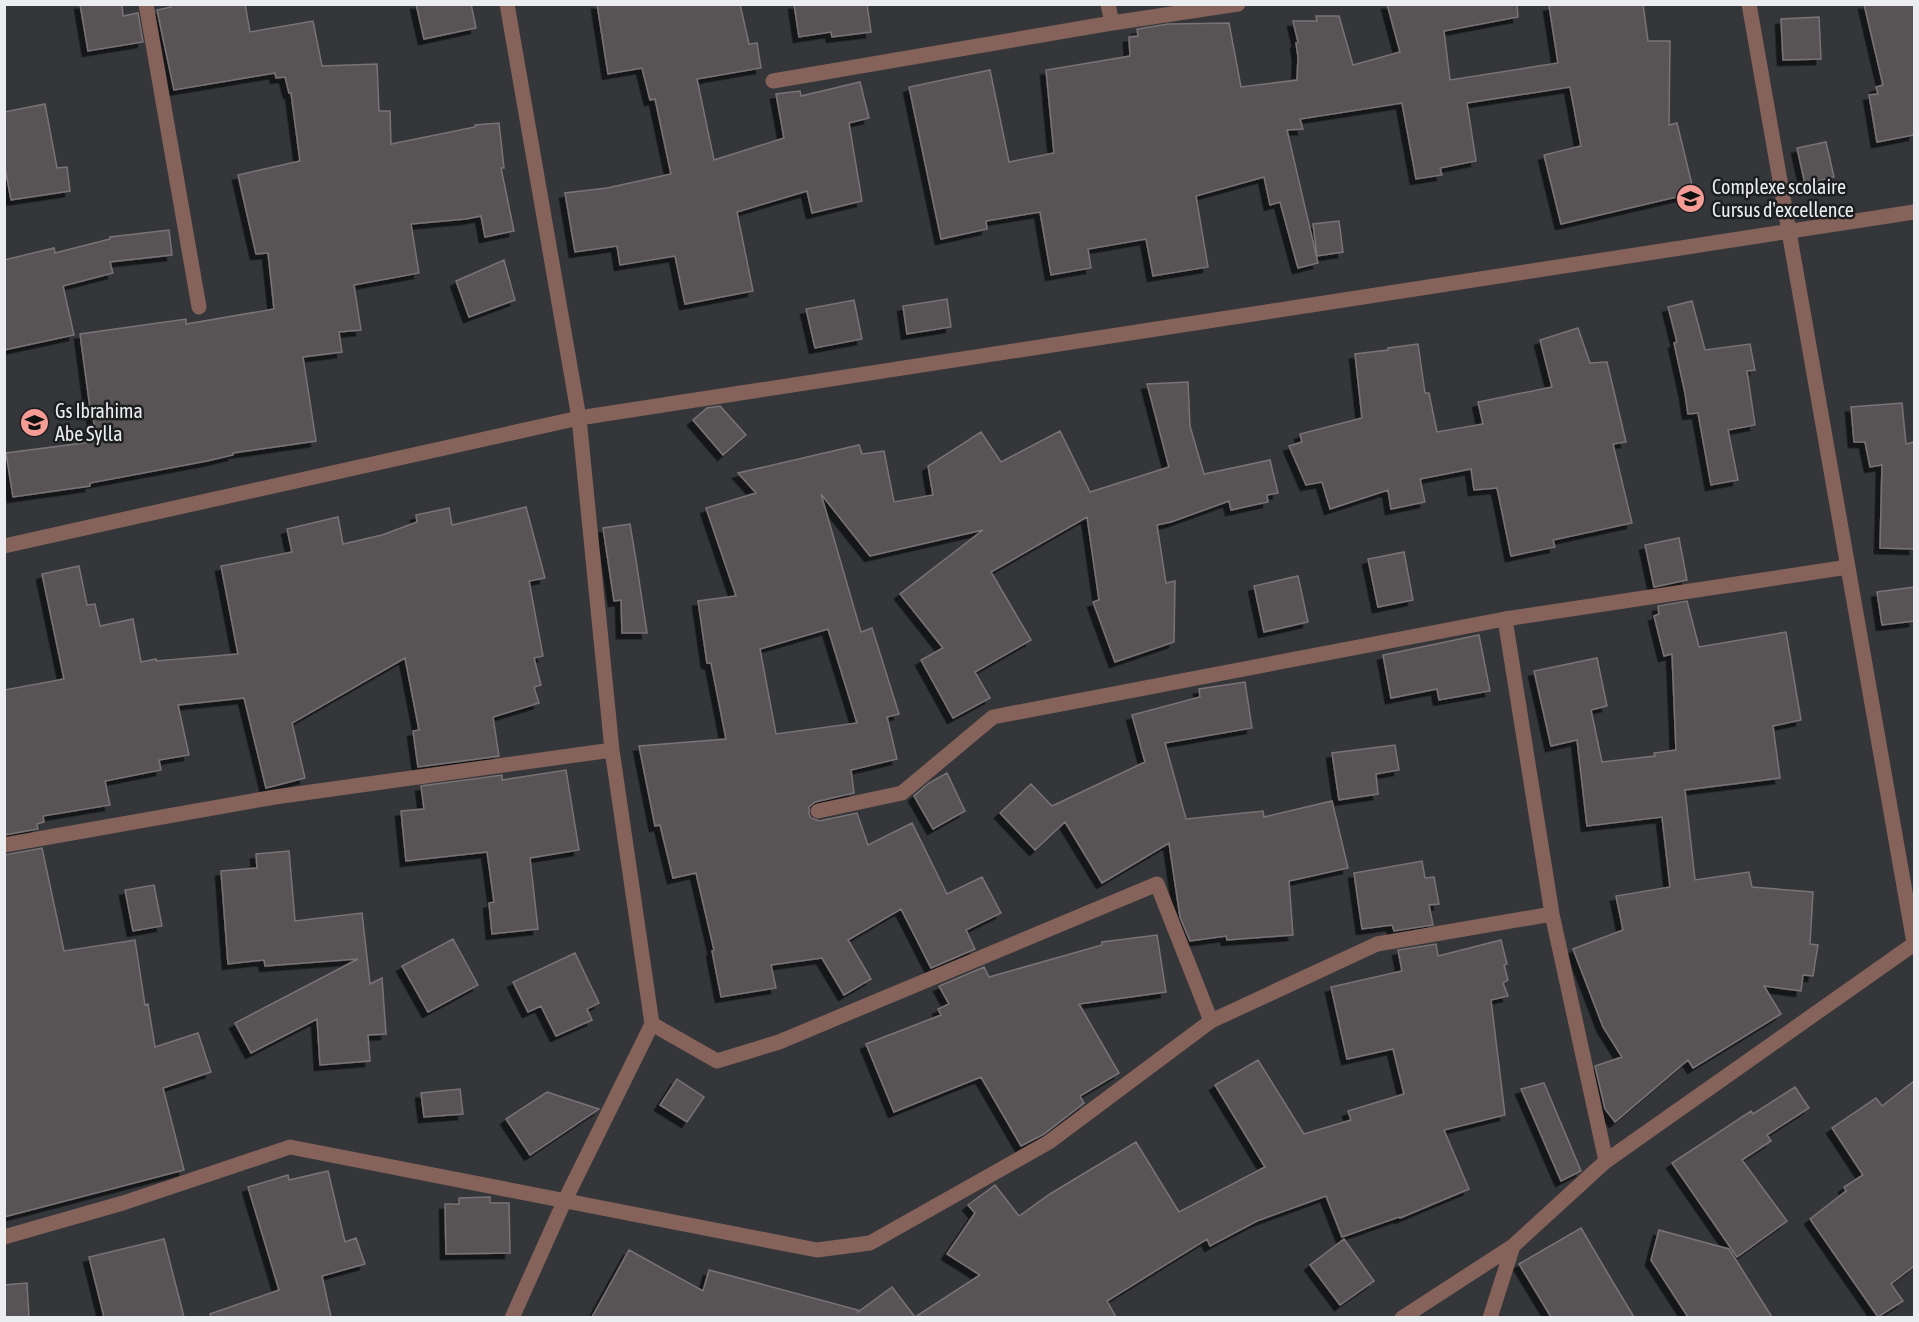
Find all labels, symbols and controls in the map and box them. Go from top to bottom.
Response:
place label: Complexe scolaire Cursus d'excellence [1712,175,1854,221]
school or university icon: Complexe scolaire Cursus d'excellence [1675,182,1707,214]
place label: Gs Ibrahima Abe Sylla [55,399,143,445]
school or university icon: Gs Ibrahima Abe Sylla [18,406,50,438]

